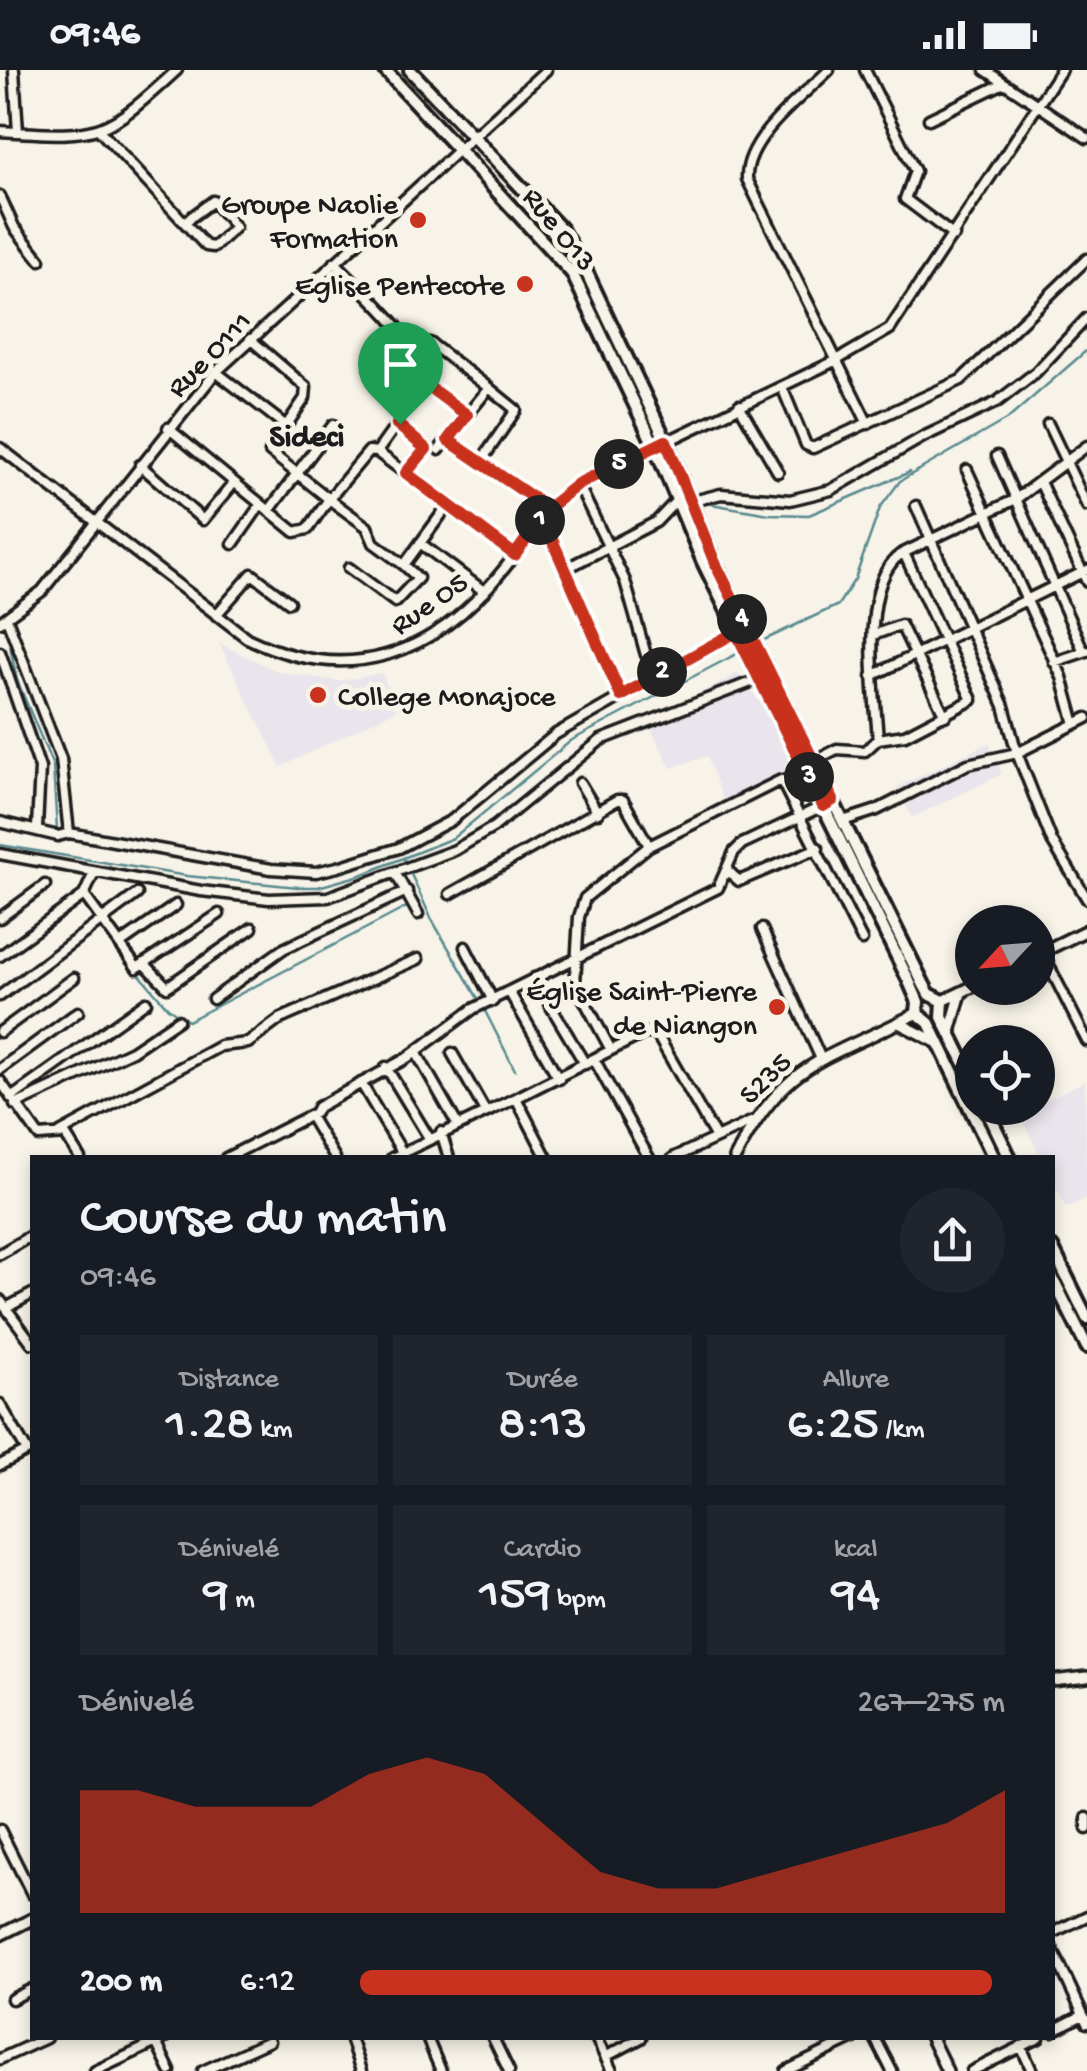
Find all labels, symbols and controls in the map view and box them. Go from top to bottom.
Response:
text: 09:46 [50,13,140,57]
street label: Rue O13 [513,182,602,280]
place label: Groupe Naolie Formation [221,190,399,259]
marker: Groupe Naolie Formation [407,209,429,231]
place label: Eglise Pentecote [295,271,506,306]
marker: Eglise Pentecote [514,273,536,295]
street label: Rue O111 [162,306,261,407]
pin [358,322,443,425]
icon: arrive [373,337,428,392]
district label: Sideci [270,420,344,458]
pin: 5 [594,439,644,489]
text: 5 [612,447,626,480]
pin: 1 [515,495,565,545]
text: 1 [534,503,546,536]
street label: Rue O5 [385,567,476,645]
pin: 4 [717,594,767,644]
text: 4 [735,602,749,635]
pin: 2 [637,647,687,697]
text: 2 [655,655,669,688]
place label: College Monajoce [338,682,556,717]
marker: College Monajoce [307,684,329,706]
pin: 3 [784,752,834,802]
text: 3 [802,760,816,793]
north arrow [955,905,1055,1005]
map controls [955,905,1055,1125]
place label: Église Saint-Pierre de Niangon [526,977,758,1046]
marker: Église Saint-Pierre de Niangon [766,996,788,1018]
button: locate [955,1025,1055,1125]
street label: S235 [734,1047,801,1114]
button: share [900,1188,1005,1293]
text: Course du matin [80,1189,446,1253]
text: 09:46 [80,1259,156,1297]
text: Distance [180,1364,279,1397]
text: Durée [507,1364,578,1397]
text: Allure [823,1364,889,1397]
text: 1.28 [166,1397,254,1456]
text: 8:13 [498,1397,587,1456]
text: 6:25 [787,1397,879,1456]
text: km [254,1414,293,1447]
text: /km [879,1414,925,1447]
text: Dénivelé [179,1534,279,1567]
text: Cardio [504,1534,581,1567]
text: kcal [834,1534,878,1567]
text: 9 [203,1567,228,1626]
text: 159 [479,1567,551,1626]
text: 94 [831,1567,880,1626]
text: m [228,1584,255,1617]
text: bpm [551,1584,606,1617]
text: Dénivelé [80,1685,194,1723]
text: 267–275 m [857,1685,1005,1723]
text: 200 m [80,1964,162,2002]
text: 6:12 [240,1964,295,2002]

